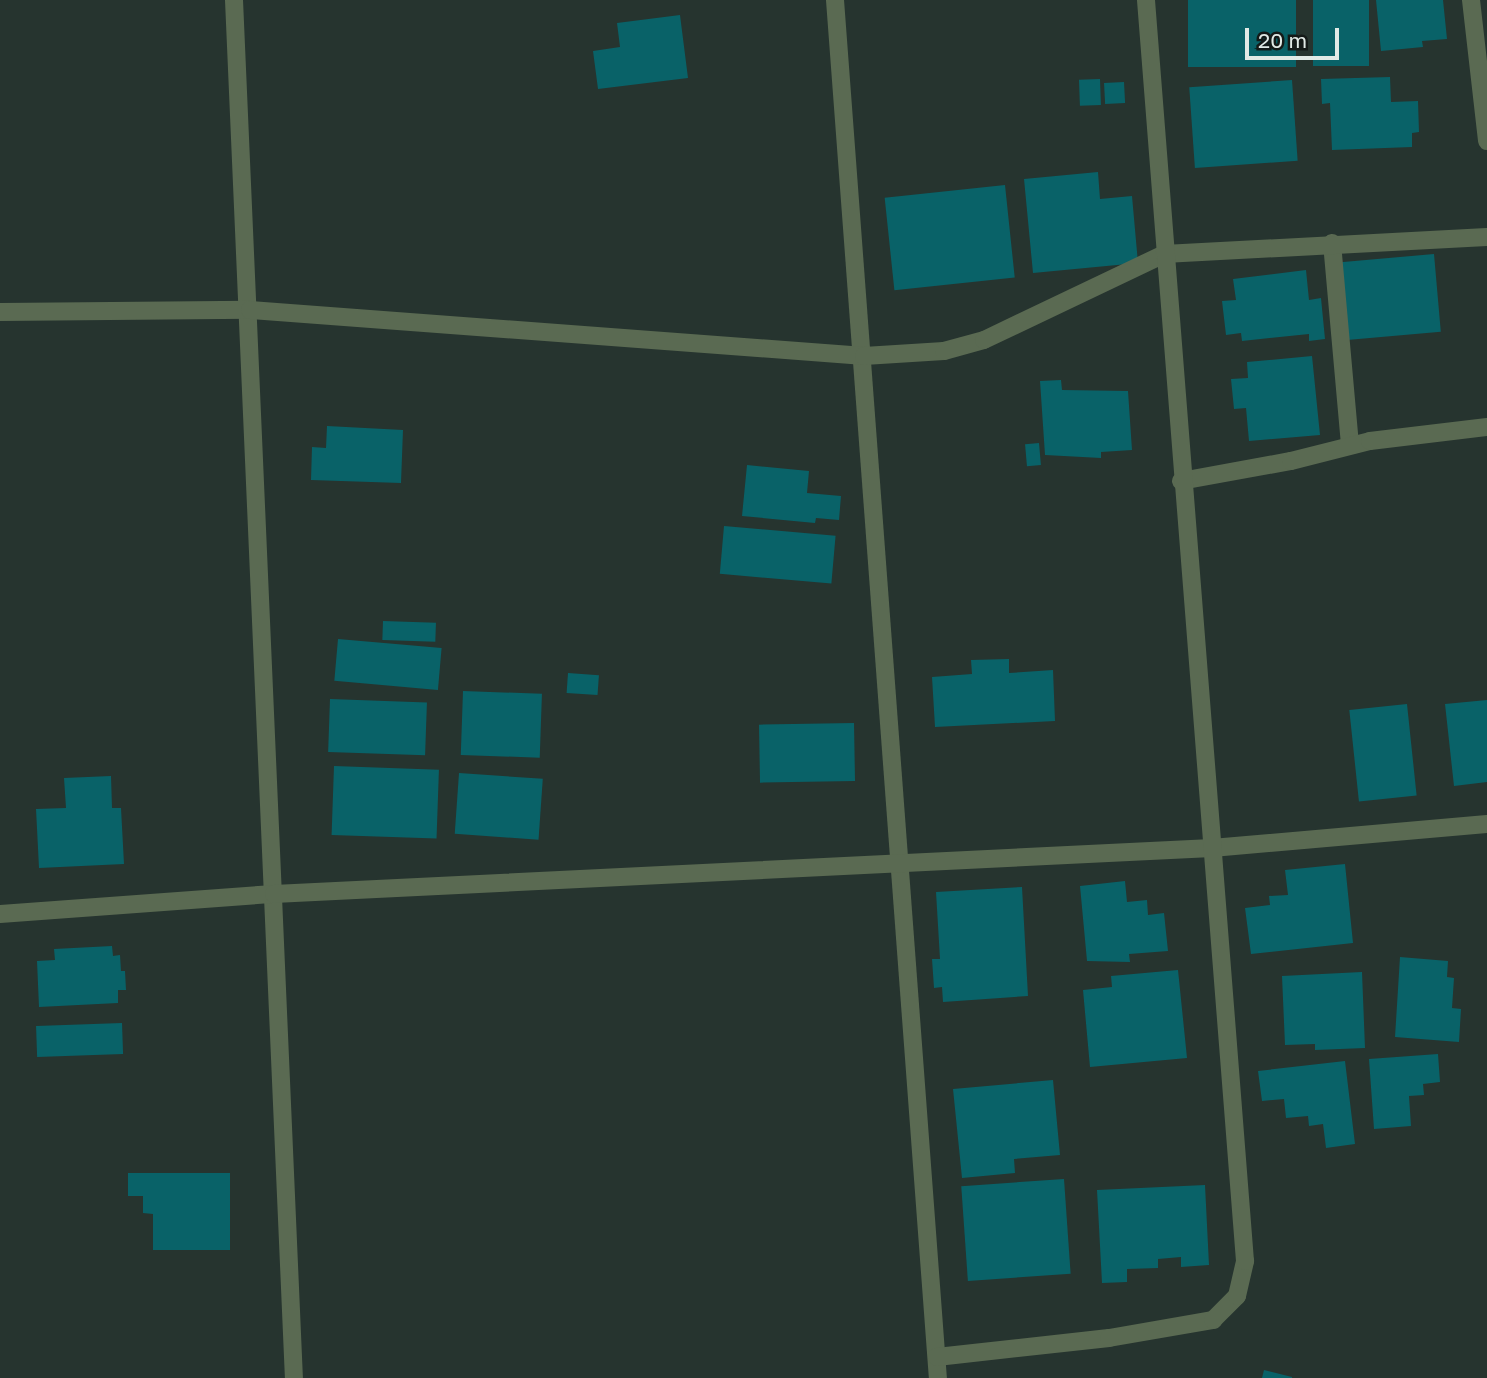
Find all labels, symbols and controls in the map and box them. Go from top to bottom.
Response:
scale bar [1249,14,1344,58]
text: 20 m [1258,27,1307,53]

